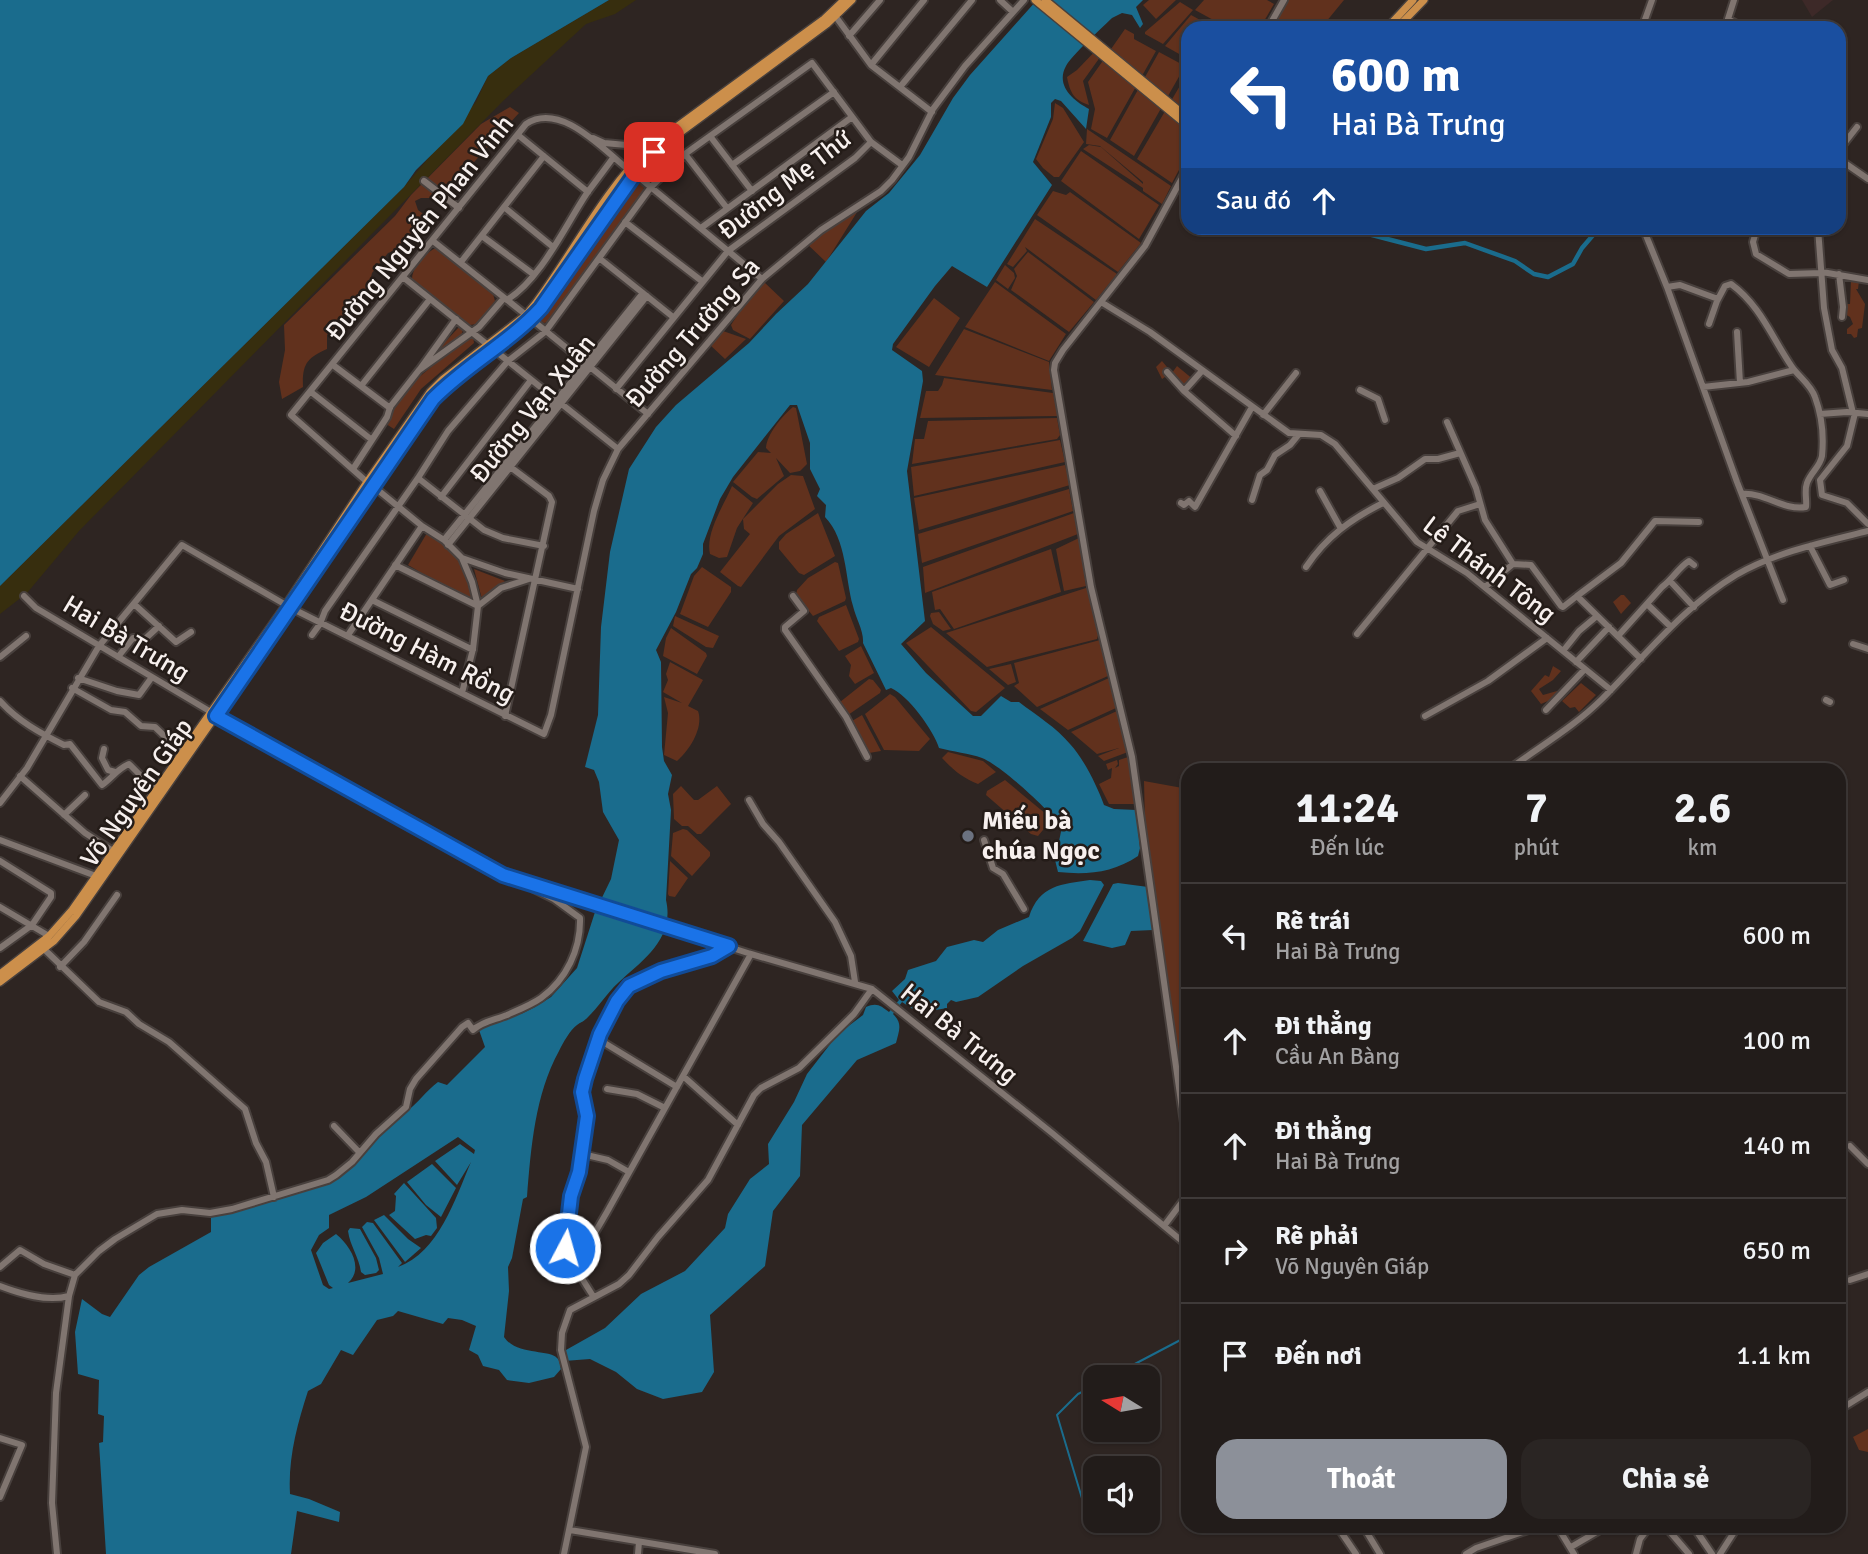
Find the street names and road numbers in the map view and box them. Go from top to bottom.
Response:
street label: Đường Nguyễn Phan Vinh [319,109,521,347]
street label: Đường Mẹ Thứ [712,123,858,247]
street label: Đường Trường Sa [619,251,767,415]
street label: Đường Vạn Xuân [463,328,603,490]
street label: Lê Thánh Tông [1416,510,1562,630]
street label: Hai Bà Trưng [57,589,195,689]
street label: Đường Hàm Rồng [334,595,520,711]
street label: Võ Nguyên Giáp [74,712,200,874]
street label: Hai Bà Trưng [894,977,1024,1091]

